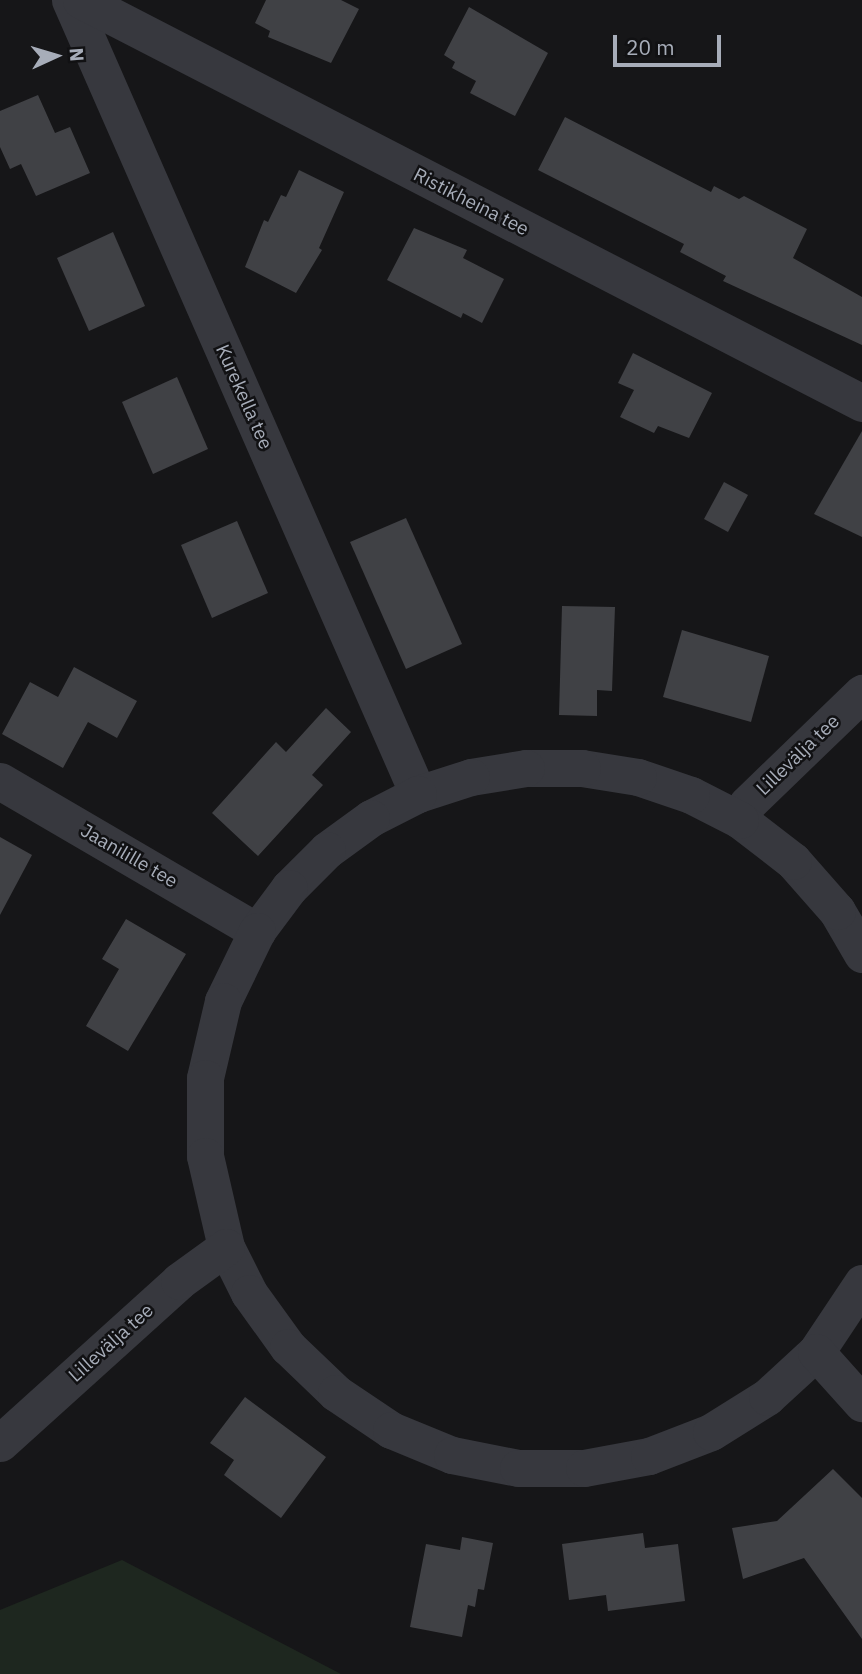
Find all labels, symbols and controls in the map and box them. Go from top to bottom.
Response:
north arrow [21,21,91,91]
scale bar [617,21,726,65]
text: 20 m [626,33,675,61]
text: N [64,47,89,62]
street label: Ristikheina tee [410,163,532,241]
street label: Kurekella tee [211,341,277,453]
street label: Lillevälja tee [752,710,844,800]
street label: Jaanilille tee [77,819,181,893]
street label: Lillevälja tee [64,1299,158,1387]

